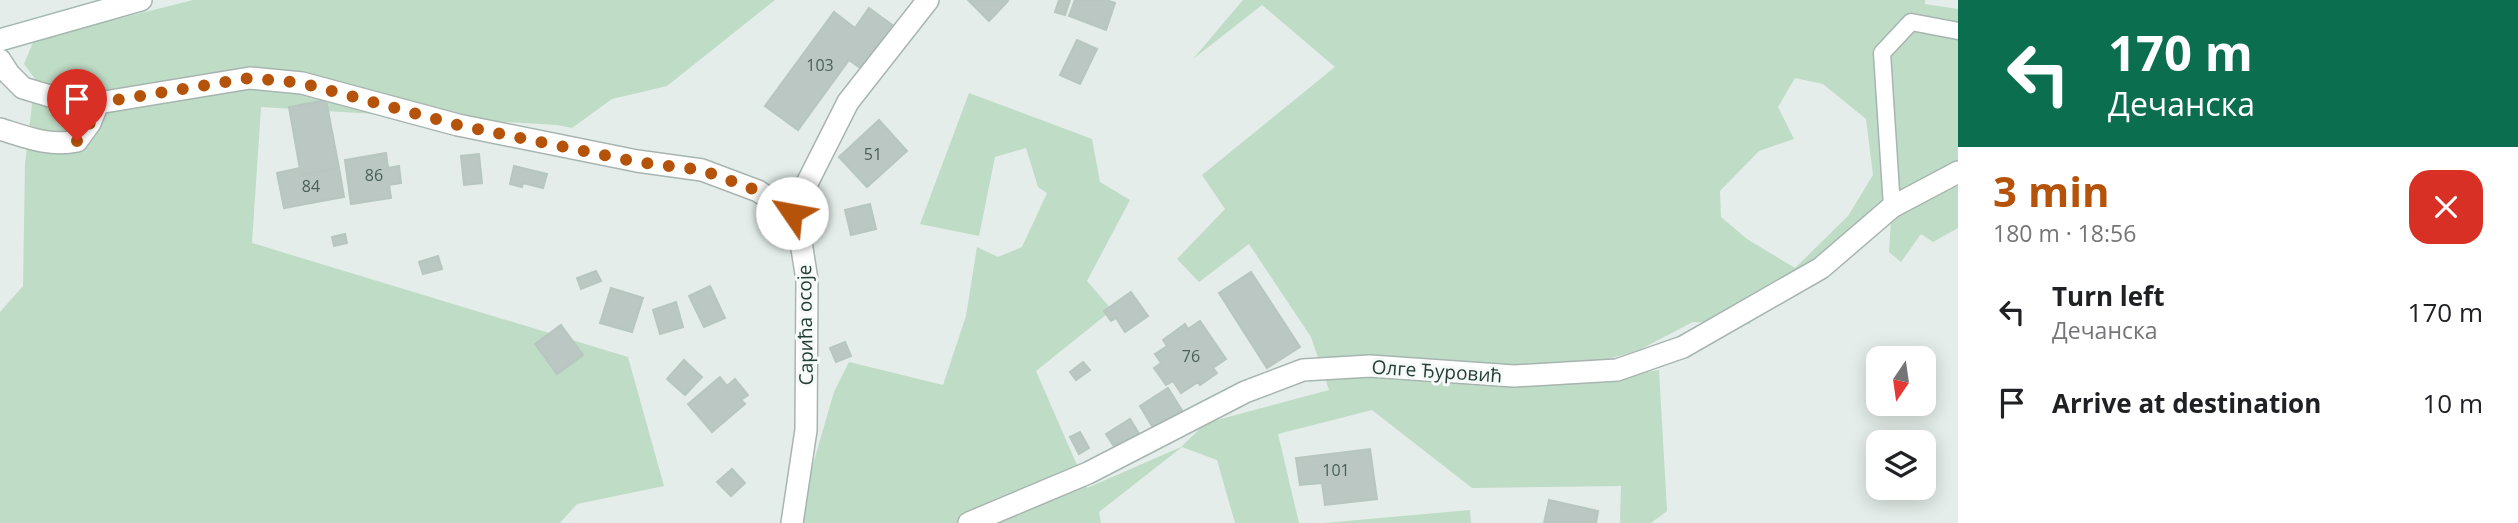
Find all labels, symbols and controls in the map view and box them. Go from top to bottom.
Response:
text: 170 m [2108,19,2253,85]
icon: left [1993,28,2084,119]
house number: 103 [806,54,834,76]
pin [47,69,107,141]
icon: arrive [58,80,96,118]
text: Дечанска [2108,82,2255,125]
house number: 51 [864,143,882,165]
text: 3 min [1993,162,2110,219]
house number: 86 [365,164,383,186]
button: close [2409,170,2483,244]
house number: 84 [302,175,320,197]
position arrow [755,176,829,250]
text: 180 m · 18:56 [1993,217,2136,249]
street label: Сарића осоје [791,264,819,386]
text: Turn left [2052,278,2164,314]
icon: left [1993,293,2031,331]
text: 170 m [2408,294,2483,330]
text: Дечанска [2052,314,2158,346]
house number: 76 [1182,345,1200,367]
north arrow [1866,346,1936,416]
map controls [1866,346,1936,500]
street label: Олге Ђуровић [1371,353,1503,389]
icon: arrive [1993,384,2031,422]
text: Arrive at destination [2052,385,2321,421]
text: 10 m [2422,385,2483,421]
button: layers [1866,430,1936,500]
house number: 101 [1322,459,1350,481]

